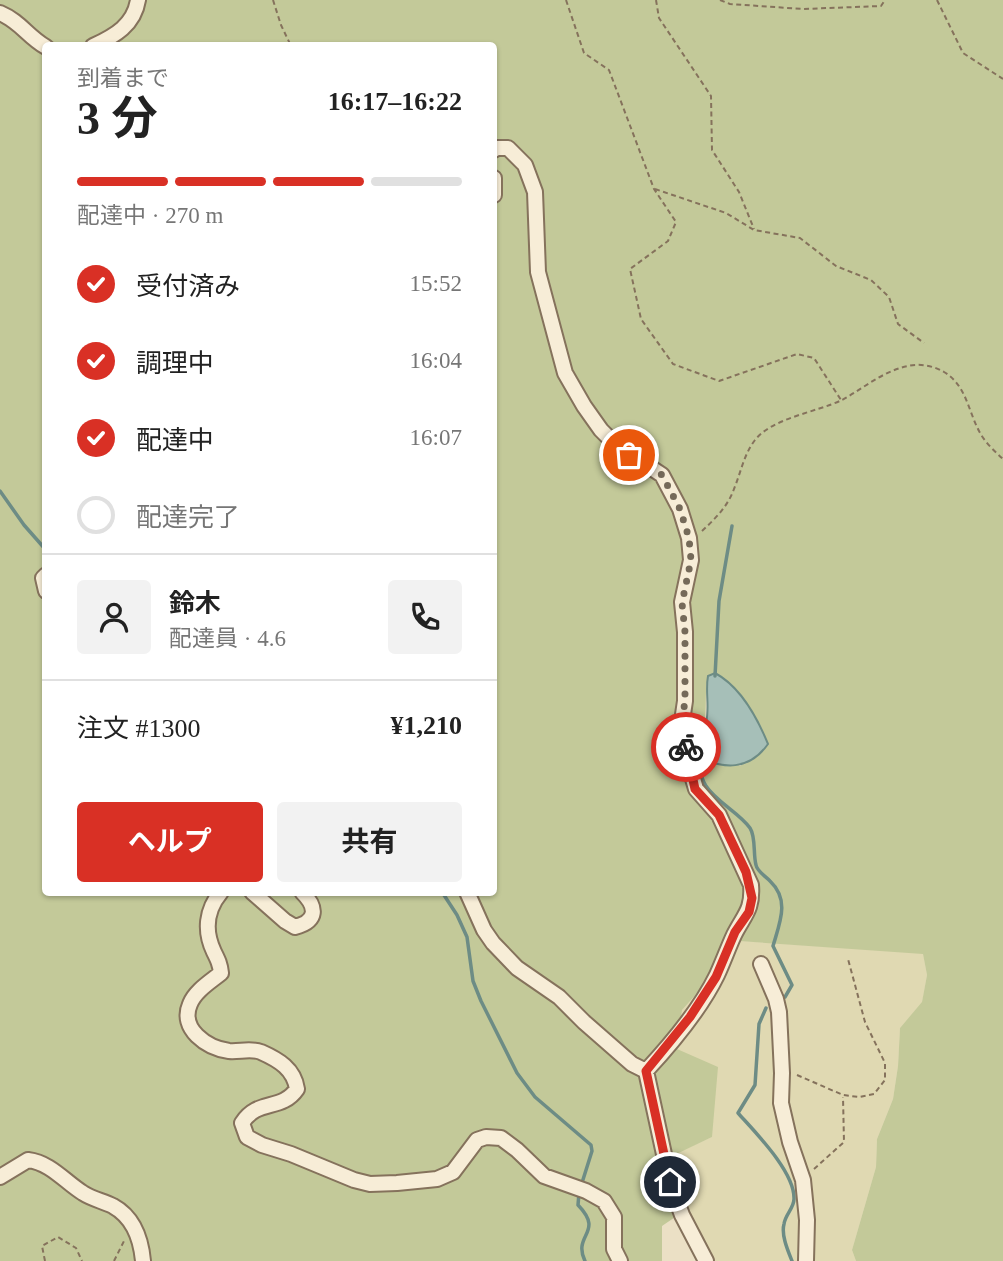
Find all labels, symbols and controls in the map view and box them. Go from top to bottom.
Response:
text: 到着まで [77,66,169,91]
text: 16:17–16:22 [328,87,462,116]
text: 3 分 [77,93,158,144]
text: 配達中 · 270 m [77,203,223,228]
icon: check [77,265,115,303]
text: 15:52 [410,271,462,296]
text: 受付済み [136,272,240,301]
icon: check [77,342,115,380]
text: 16:04 [410,348,462,373]
text: 調理中 [136,349,214,378]
icon: check [77,419,115,457]
text: 16:07 [410,425,462,450]
pin [599,425,659,485]
text: 配達中 [136,426,214,455]
icon: bag [610,436,648,474]
text: 配達完了 [136,503,240,532]
button: person [77,580,151,654]
button: phone [388,580,462,654]
text: 鈴木 [169,589,221,618]
text: 配達員 · 4.6 [169,626,286,651]
text: ¥1,210 [391,711,462,740]
courier [651,712,721,782]
text: 注文 #1300 [77,714,201,743]
icon: bike [667,728,705,766]
button: ヘルプ [77,802,263,882]
button: 共有 [277,802,462,882]
pin [640,1152,700,1212]
icon: home [651,1163,689,1201]

